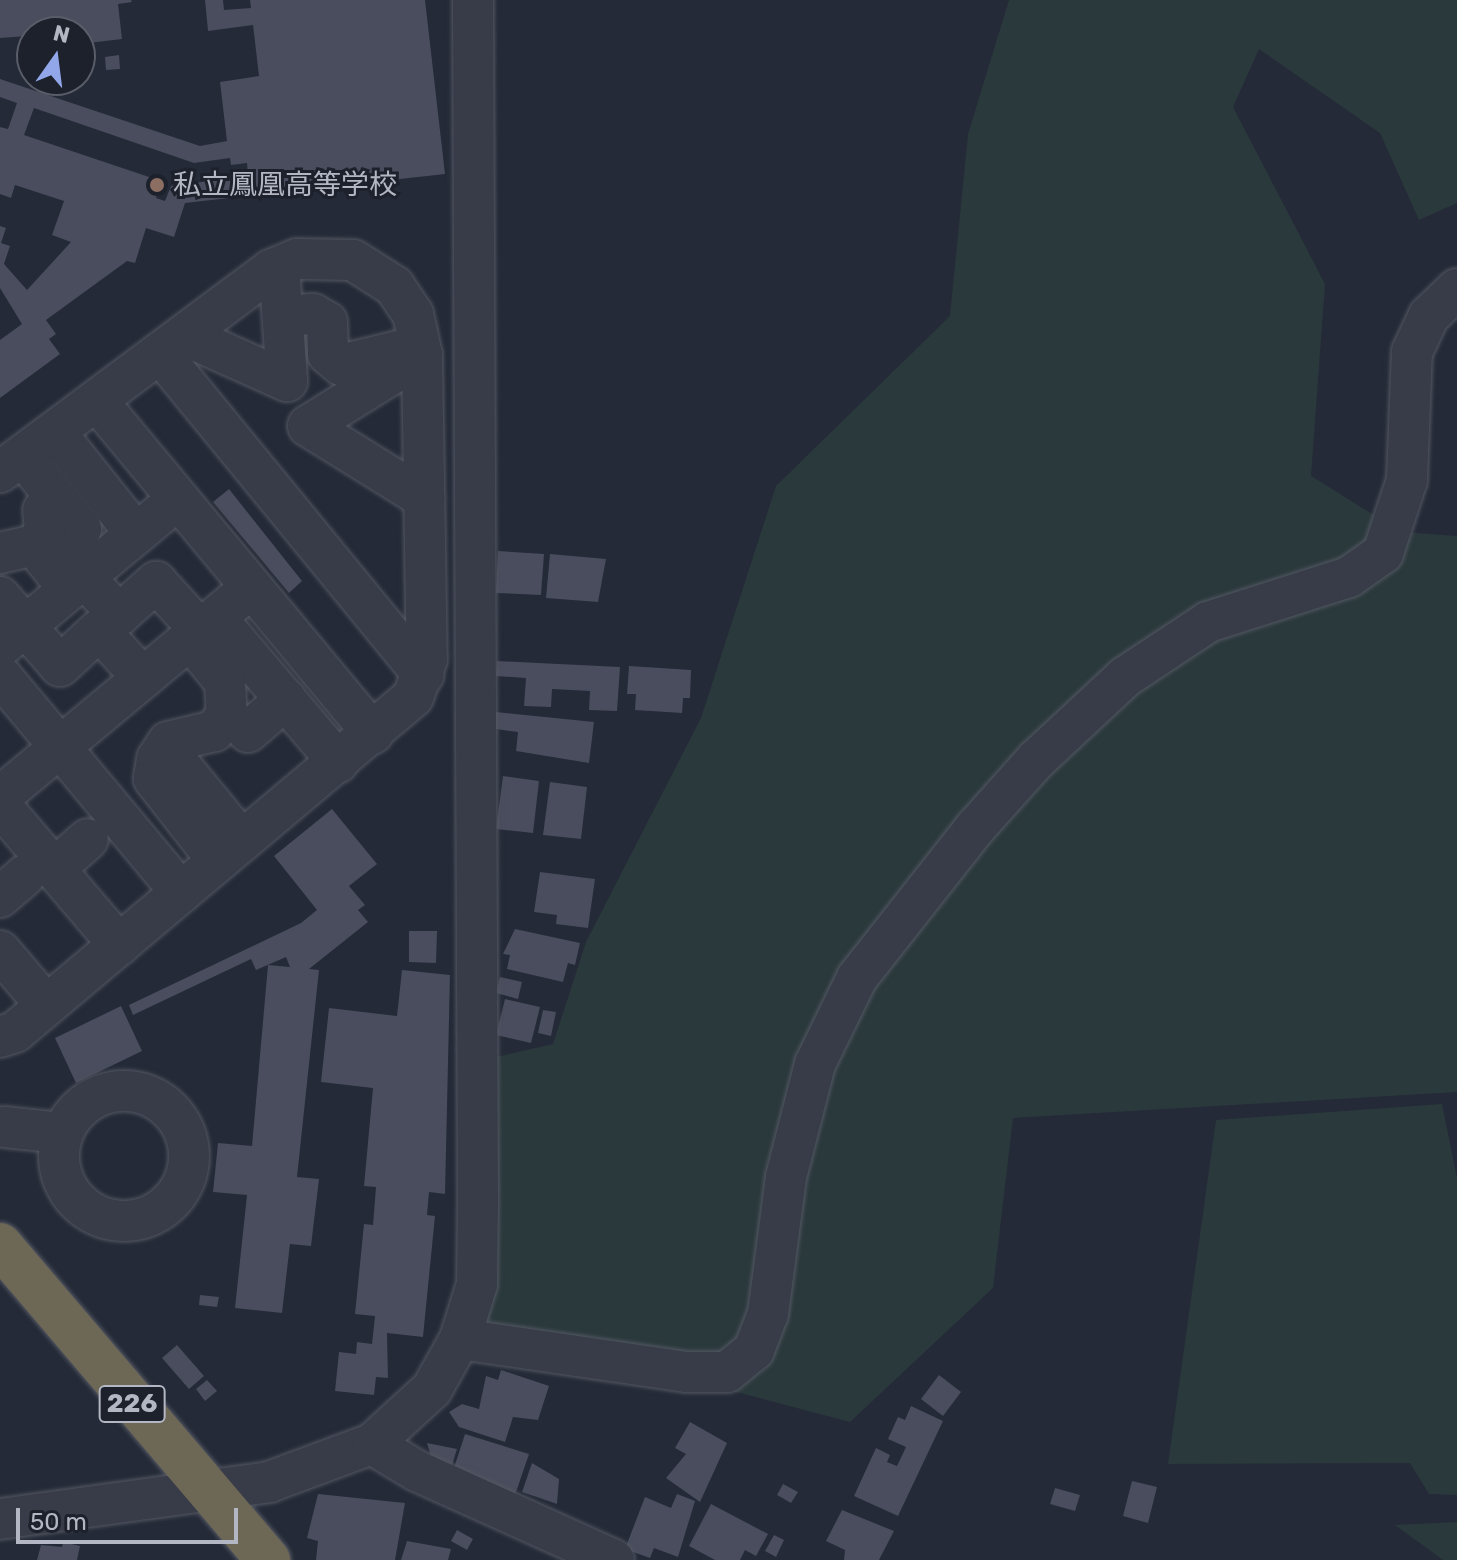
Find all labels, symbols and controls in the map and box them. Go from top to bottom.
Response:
north arrow [16,16,96,96]
text: N [50,19,72,49]
place label: 私立鳳凰高等学校 [173,168,397,202]
marker: 私立鳳凰高等学校 [148,176,166,194]
road number: 226 [98,1382,166,1426]
scale bar [20,1492,242,1542]
text: 50 m [30,1508,87,1536]

